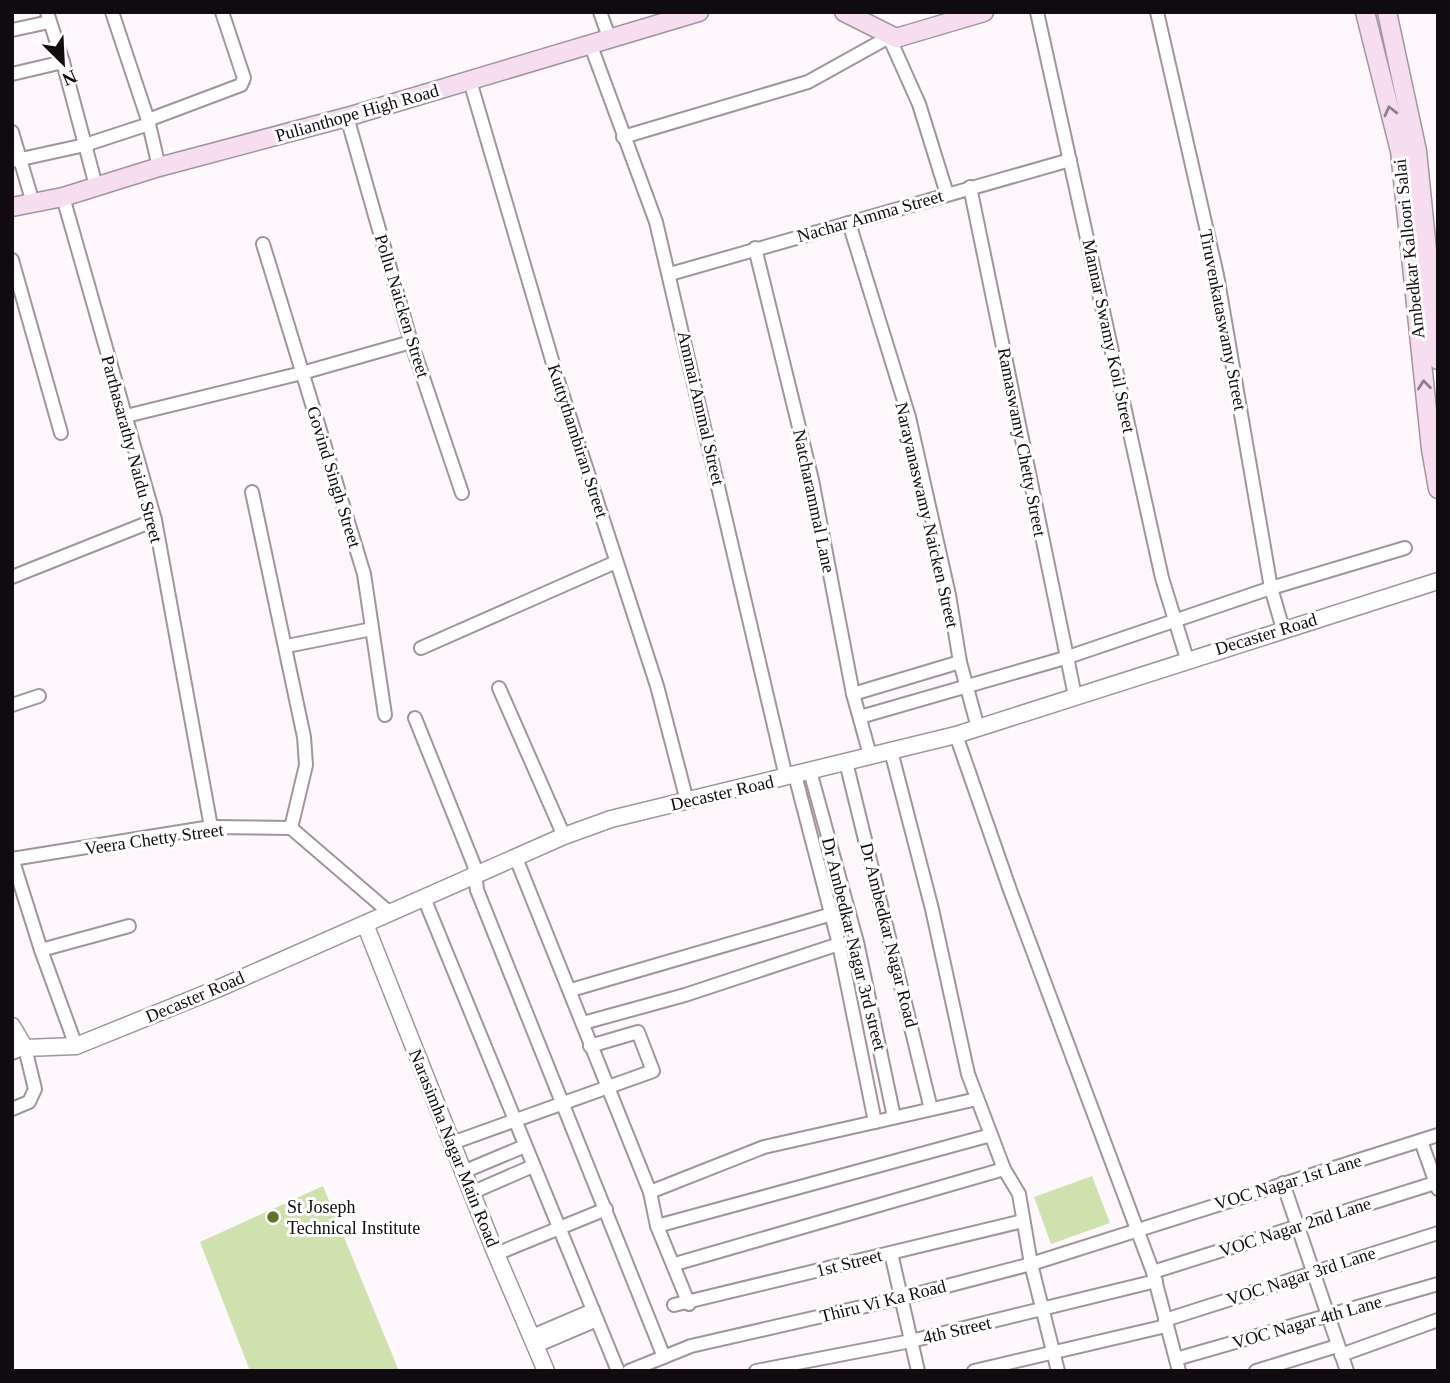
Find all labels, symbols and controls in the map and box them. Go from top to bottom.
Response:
north arrow [28,28,98,98]
text: N [59,66,80,91]
street label: Pulianthope High Road [273,80,441,146]
one-way arrow [1384,105,1398,117]
street label: Ambedkar Kalloori Salai [1390,158,1428,340]
street label: Nachar Amma Street [795,186,945,246]
street label: Tiruvenkataswamy Street [1196,228,1250,412]
street label: Pollu Naicken Street [371,232,433,380]
street label: Mannar Swamy Koil Street [1079,237,1139,435]
street label: Ammai Ammal Street [673,329,729,487]
street label: Ramaswamy Chetty Street [994,346,1050,538]
street label: Parthasarathy Naidu Street [97,353,167,545]
street label: Kuttythambiran Street [544,362,612,520]
one-way arrow [1417,379,1432,390]
street label: Narayanaswamy Naicken Street [891,400,963,630]
street label: Govind Singh Street [303,404,365,550]
street label: Natcharammal Lane [789,427,839,575]
street label: Decaster Road [1213,609,1319,659]
street label: Decaster Road [668,771,776,815]
street label: Veera Chetty Street [83,819,225,859]
street label: Dr Ambedkar Nagar 3rd street [818,835,890,1053]
street label: Dr Ambedkar Nagar Road [856,841,922,1029]
street label: Decaster Road [143,967,247,1027]
street label: Narasimha Nagar Main Road [405,1046,503,1250]
street label: VOC Nagar 1st Lane [1212,1150,1364,1214]
street label: VOC Nagar 2nd Lane [1217,1193,1373,1261]
place label: St Joseph Technical Institute [287,1197,420,1238]
marker: St Joseph Technical Institute [265,1209,281,1225]
street label: VOC Nagar 3rd Lane [1224,1242,1378,1310]
street label: 1st Street [814,1245,884,1281]
street label: Thiru Vi Ka Road [818,1276,948,1326]
street label: VOC Nagar 4th Lane [1230,1291,1384,1353]
street label: 4th Street [921,1312,993,1348]

